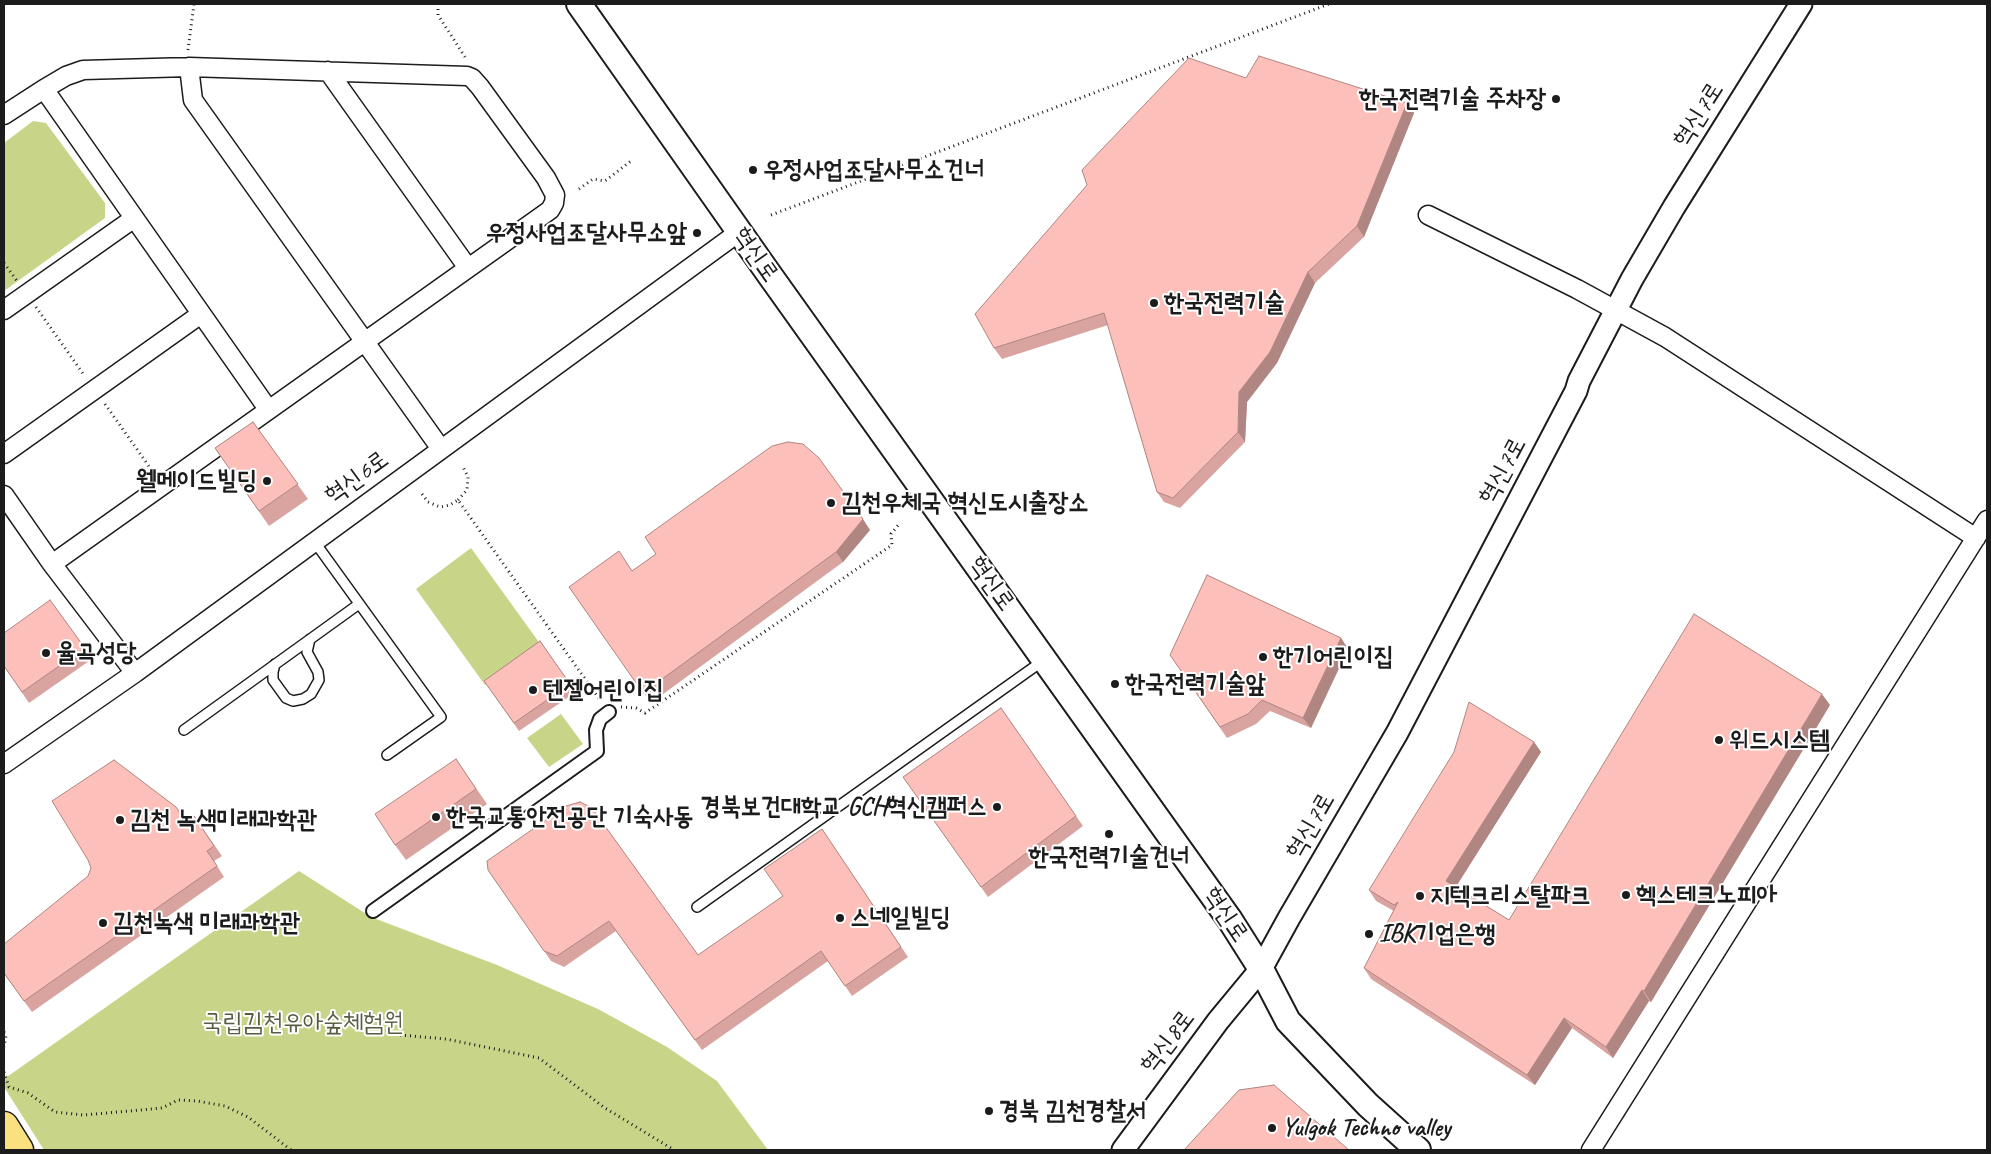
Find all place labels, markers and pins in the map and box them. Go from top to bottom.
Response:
place label: 한국전력기술 주차장 [1359,84,1546,114]
marker: 한국전력기술 주차장 [1550,93,1562,105]
place label: 우정사업조달사무소건너 [763,155,984,185]
marker: 우정사업조달사무소건너 [747,164,759,176]
place label: 우정사업조달사무소앞 [486,218,687,248]
marker: 우정사업조달사무소앞 [691,227,703,239]
place label: 한국전력기술 [1164,288,1285,318]
marker: 한국전력기술 [1148,297,1160,309]
place label: 웰메이드빌딩 [136,466,257,496]
marker: 웰메이드빌딩 [261,475,273,487]
place label: 김천우체국 혁신도시출장소 [841,488,1088,518]
marker: 김천우체국 혁신도시출장소 [825,497,837,509]
place label: 율곡성당 [56,638,136,668]
place label: 한기어린이집 [1273,642,1394,672]
marker: 율곡성당 [40,647,52,659]
marker: 한기어린이집 [1257,651,1269,663]
place label: 한국전력기술앞 [1125,669,1266,699]
place label: 텐젤어린이집 [543,675,664,705]
marker: 한국전력기술앞 [1109,678,1121,690]
marker: 텐젤어린이집 [527,684,539,696]
place label: 위드시스템 [1729,725,1830,755]
marker: 위드시스템 [1713,734,1725,746]
place label: 경북보건대학교 GCH혁신캠퍼스 [701,792,987,822]
marker: 경북보건대학교 GCH혁신캠퍼스 [991,801,1003,813]
place label: 한국교통안전공단 기숙사동 [446,802,693,832]
place label: 김천 녹색미래과학관 [130,805,317,835]
marker: 한국교통안전공단 기숙사동 [430,811,442,823]
marker: 김천 녹색미래과학관 [114,814,126,826]
marker: 한국전력기술건너 [1103,828,1115,840]
place label: 한국전력기술건너 [1029,842,1189,872]
place label: 헥스테크노피아 [1636,880,1777,910]
place label: 지텍크리스탈파크 [1430,881,1591,911]
marker: 헥스테크노피아 [1620,889,1632,901]
marker: 지텍크리스탈파크 [1414,890,1426,902]
place label: 스네일빌딩 [850,903,951,933]
place label: 김천녹색 미래과학관 [113,908,300,938]
marker: 스네일빌딩 [834,912,846,924]
marker: 김천녹색 미래과학관 [97,917,109,929]
place label: IBK기업은행 [1379,919,1495,949]
marker: IBK기업은행 [1363,928,1375,940]
place label: 경북 김천경찰서 [999,1096,1146,1126]
marker: 경북 김천경찰서 [983,1105,995,1117]
place label: Yulgok Techno valley [1282,1113,1450,1143]
marker: Yulgok Techno valley [1266,1122,1278,1134]

